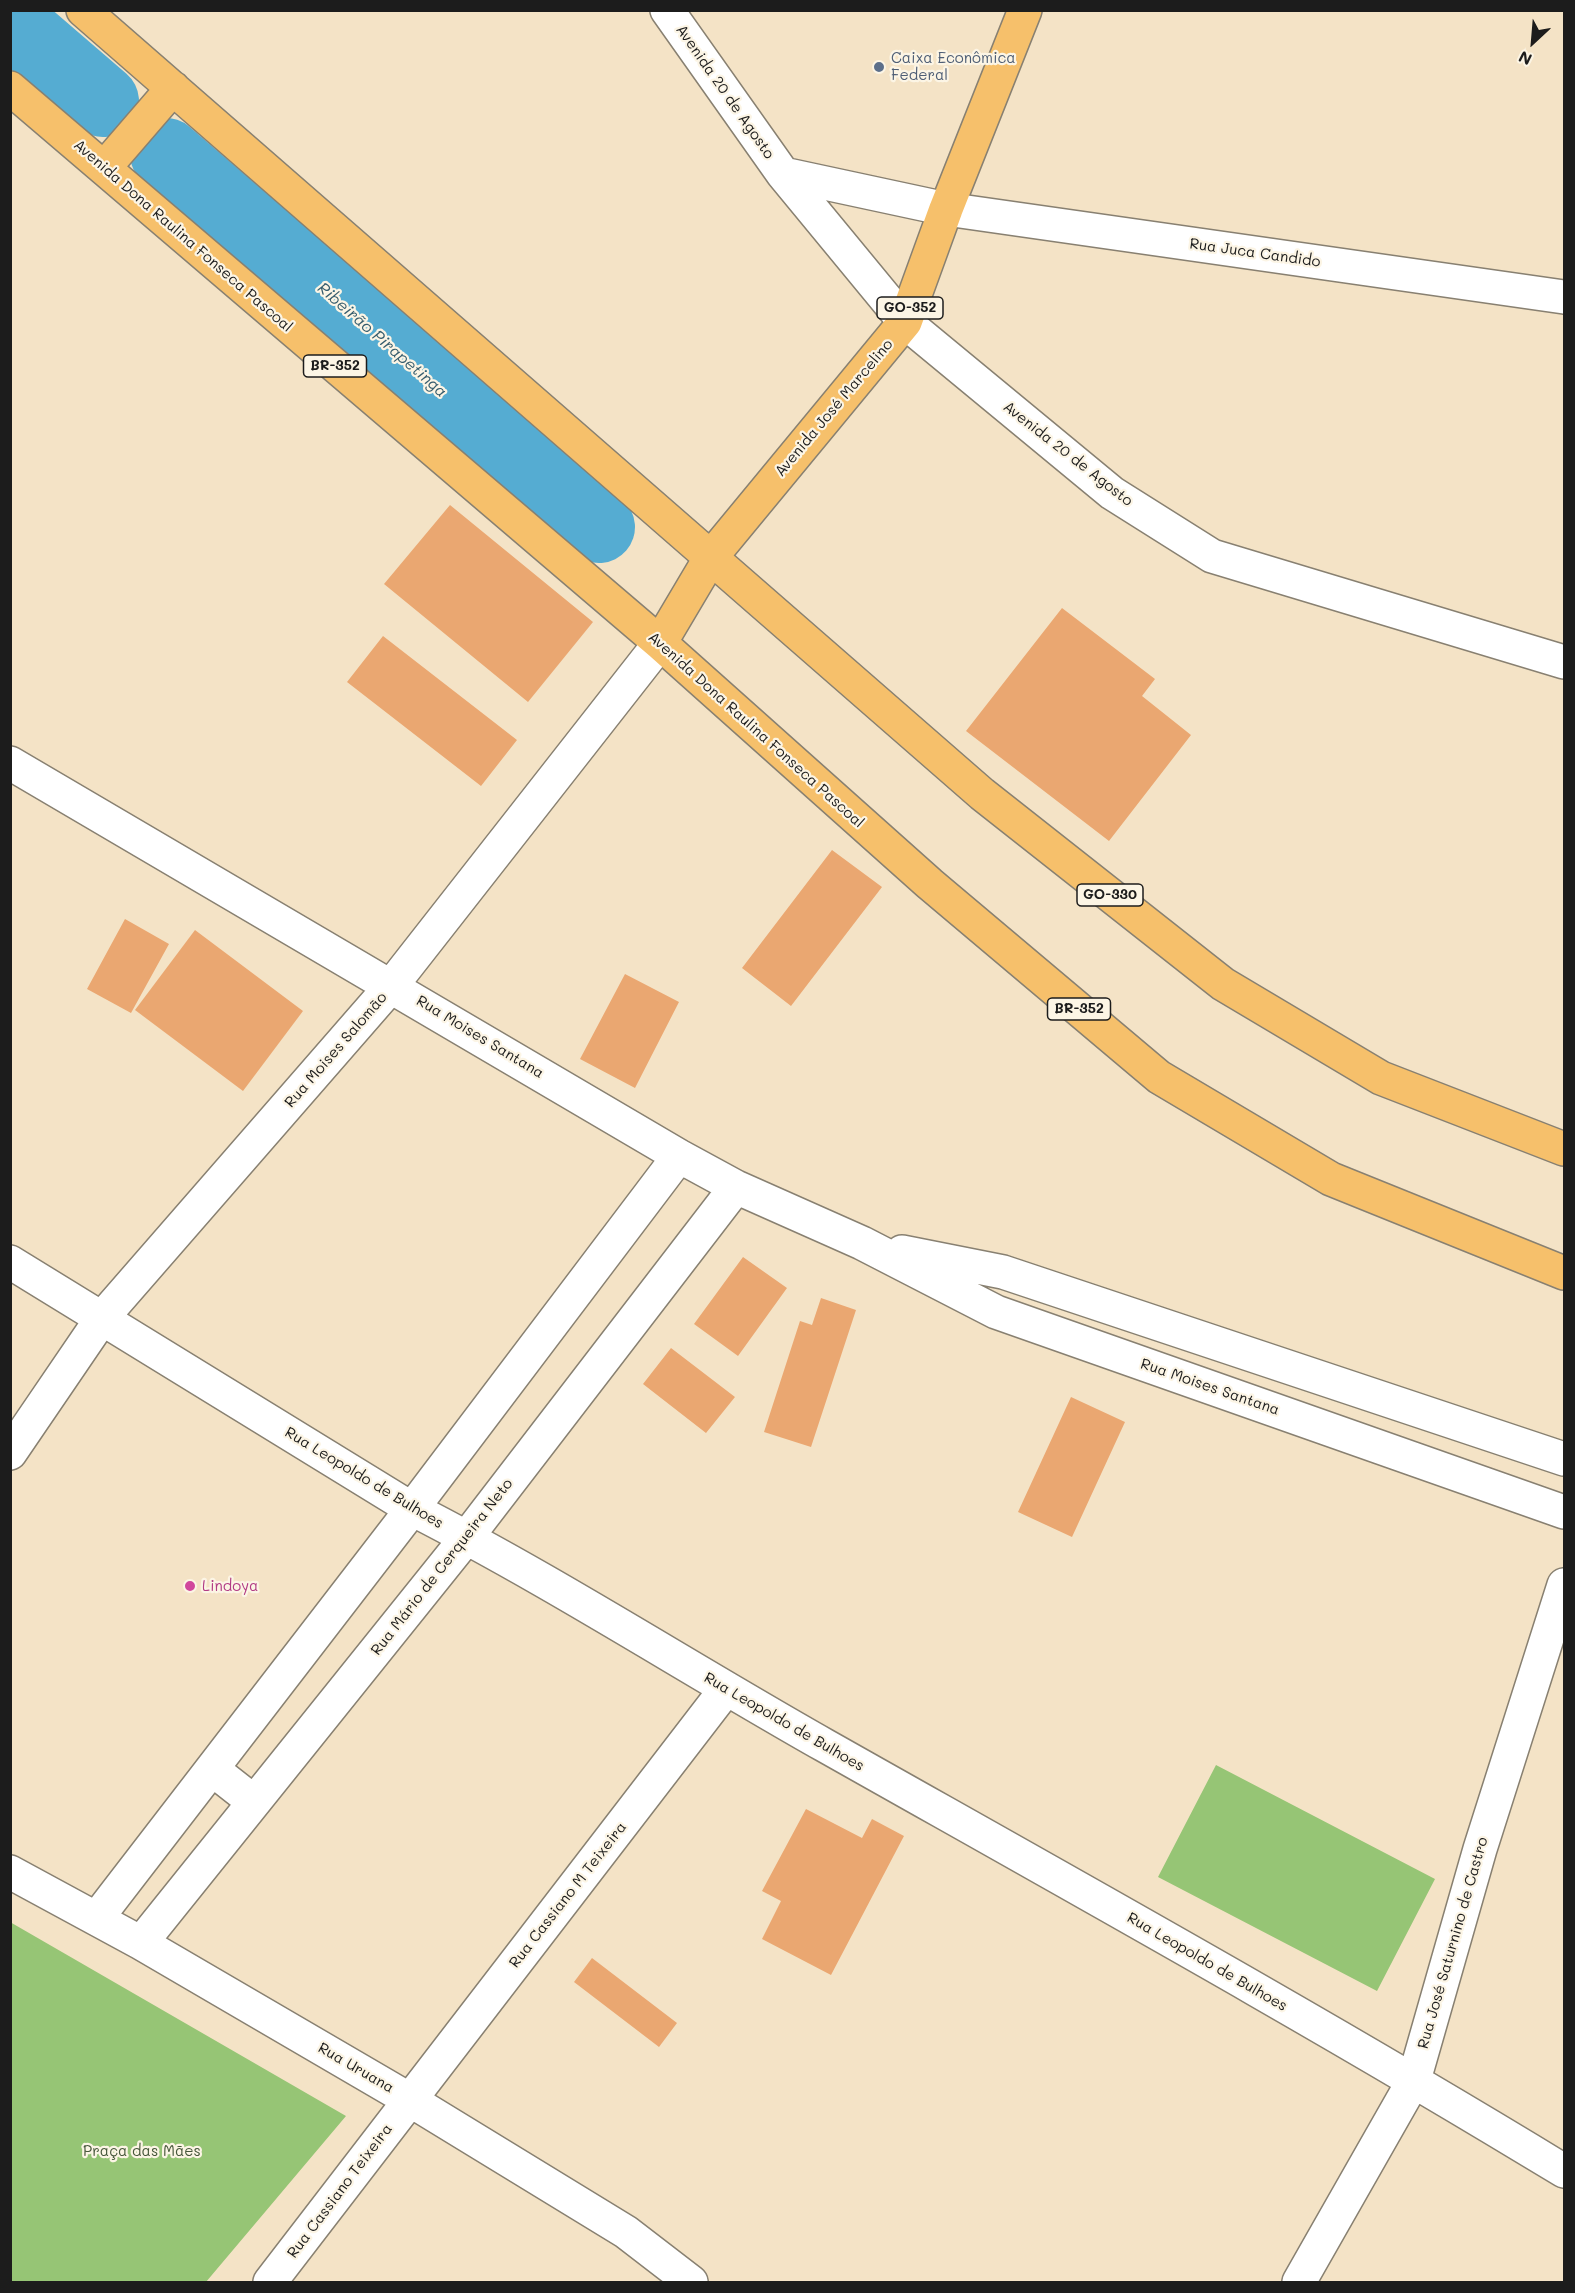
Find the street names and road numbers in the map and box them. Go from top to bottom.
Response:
street label: Avenida 20 de Agosto [672,22,778,162]
street label: Avenida Dona Raulina Fonseca Pascoal [70,136,296,336]
street label: Rua Juca Candido [1188,235,1322,271]
road number: GO-352 [877,297,943,319]
street label: Avenida José Marcelino [771,336,897,480]
road number: BR-352 [304,355,366,377]
street label: Avenida 20 de Agosto [1000,398,1136,510]
street label: Avenida Dona Raulina Fonseca Pascoal [644,628,868,832]
road number: GO-330 [1077,884,1143,906]
street label: Rua Moises Salomão [281,989,391,1111]
street label: Rua Moises Santana [413,992,547,1082]
road number: BR-352 [1048,998,1110,1020]
street label: Rua Moises Santana [1138,1355,1282,1419]
street label: Rua Leopoldo de Bulhoes [281,1423,447,1533]
street label: Rua Mário de Cerqueira Neto [367,1475,517,1659]
street label: Rua Leopoldo de Bulhoes [701,1669,867,1775]
street label: Rua Cassiano M Teixeira [506,1819,630,1971]
street label: Rua José Saturnino de Castro [1414,1835,1492,2051]
street label: Rua Leopoldo de Bulhoes [1124,1909,1290,2015]
street label: Rua Uruana [315,2039,397,2097]
street label: Rua Cassiano Teixeira [284,2120,396,2262]

